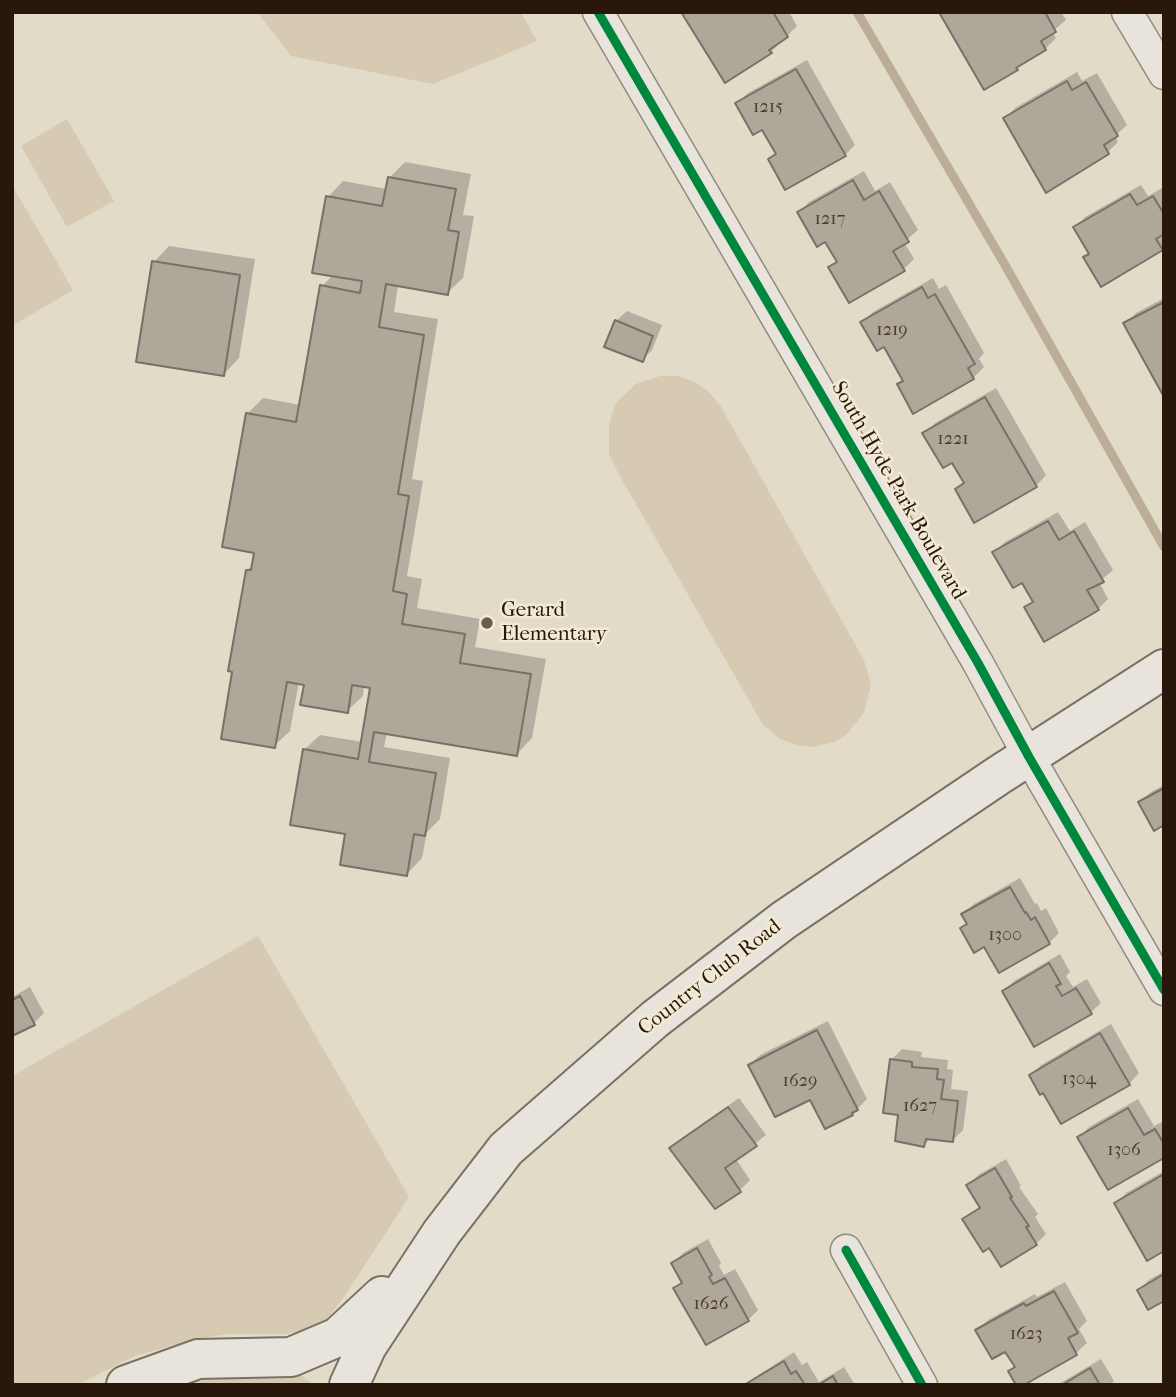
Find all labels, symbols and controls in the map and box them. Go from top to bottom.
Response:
house number: 1215 [753,97,783,119]
house number: 1217 [815,209,845,231]
house number: 1219 [876,320,908,342]
street label: South Hyde Park Boulevard [825,377,971,605]
house number: 1221 [937,429,969,451]
place label: Gerard Elementary [501,598,607,648]
marker: Gerard Elementary [479,615,495,631]
street label: Country Club Road [634,914,786,1042]
house number: 1300 [988,925,1022,947]
house number: 1304 [1062,1069,1096,1091]
house number: 1629 [783,1071,817,1093]
house number: 1627 [903,1096,937,1118]
house number: 1306 [1107,1140,1141,1162]
house number: 1626 [693,1294,729,1316]
house number: 1623 [1010,1324,1042,1346]

